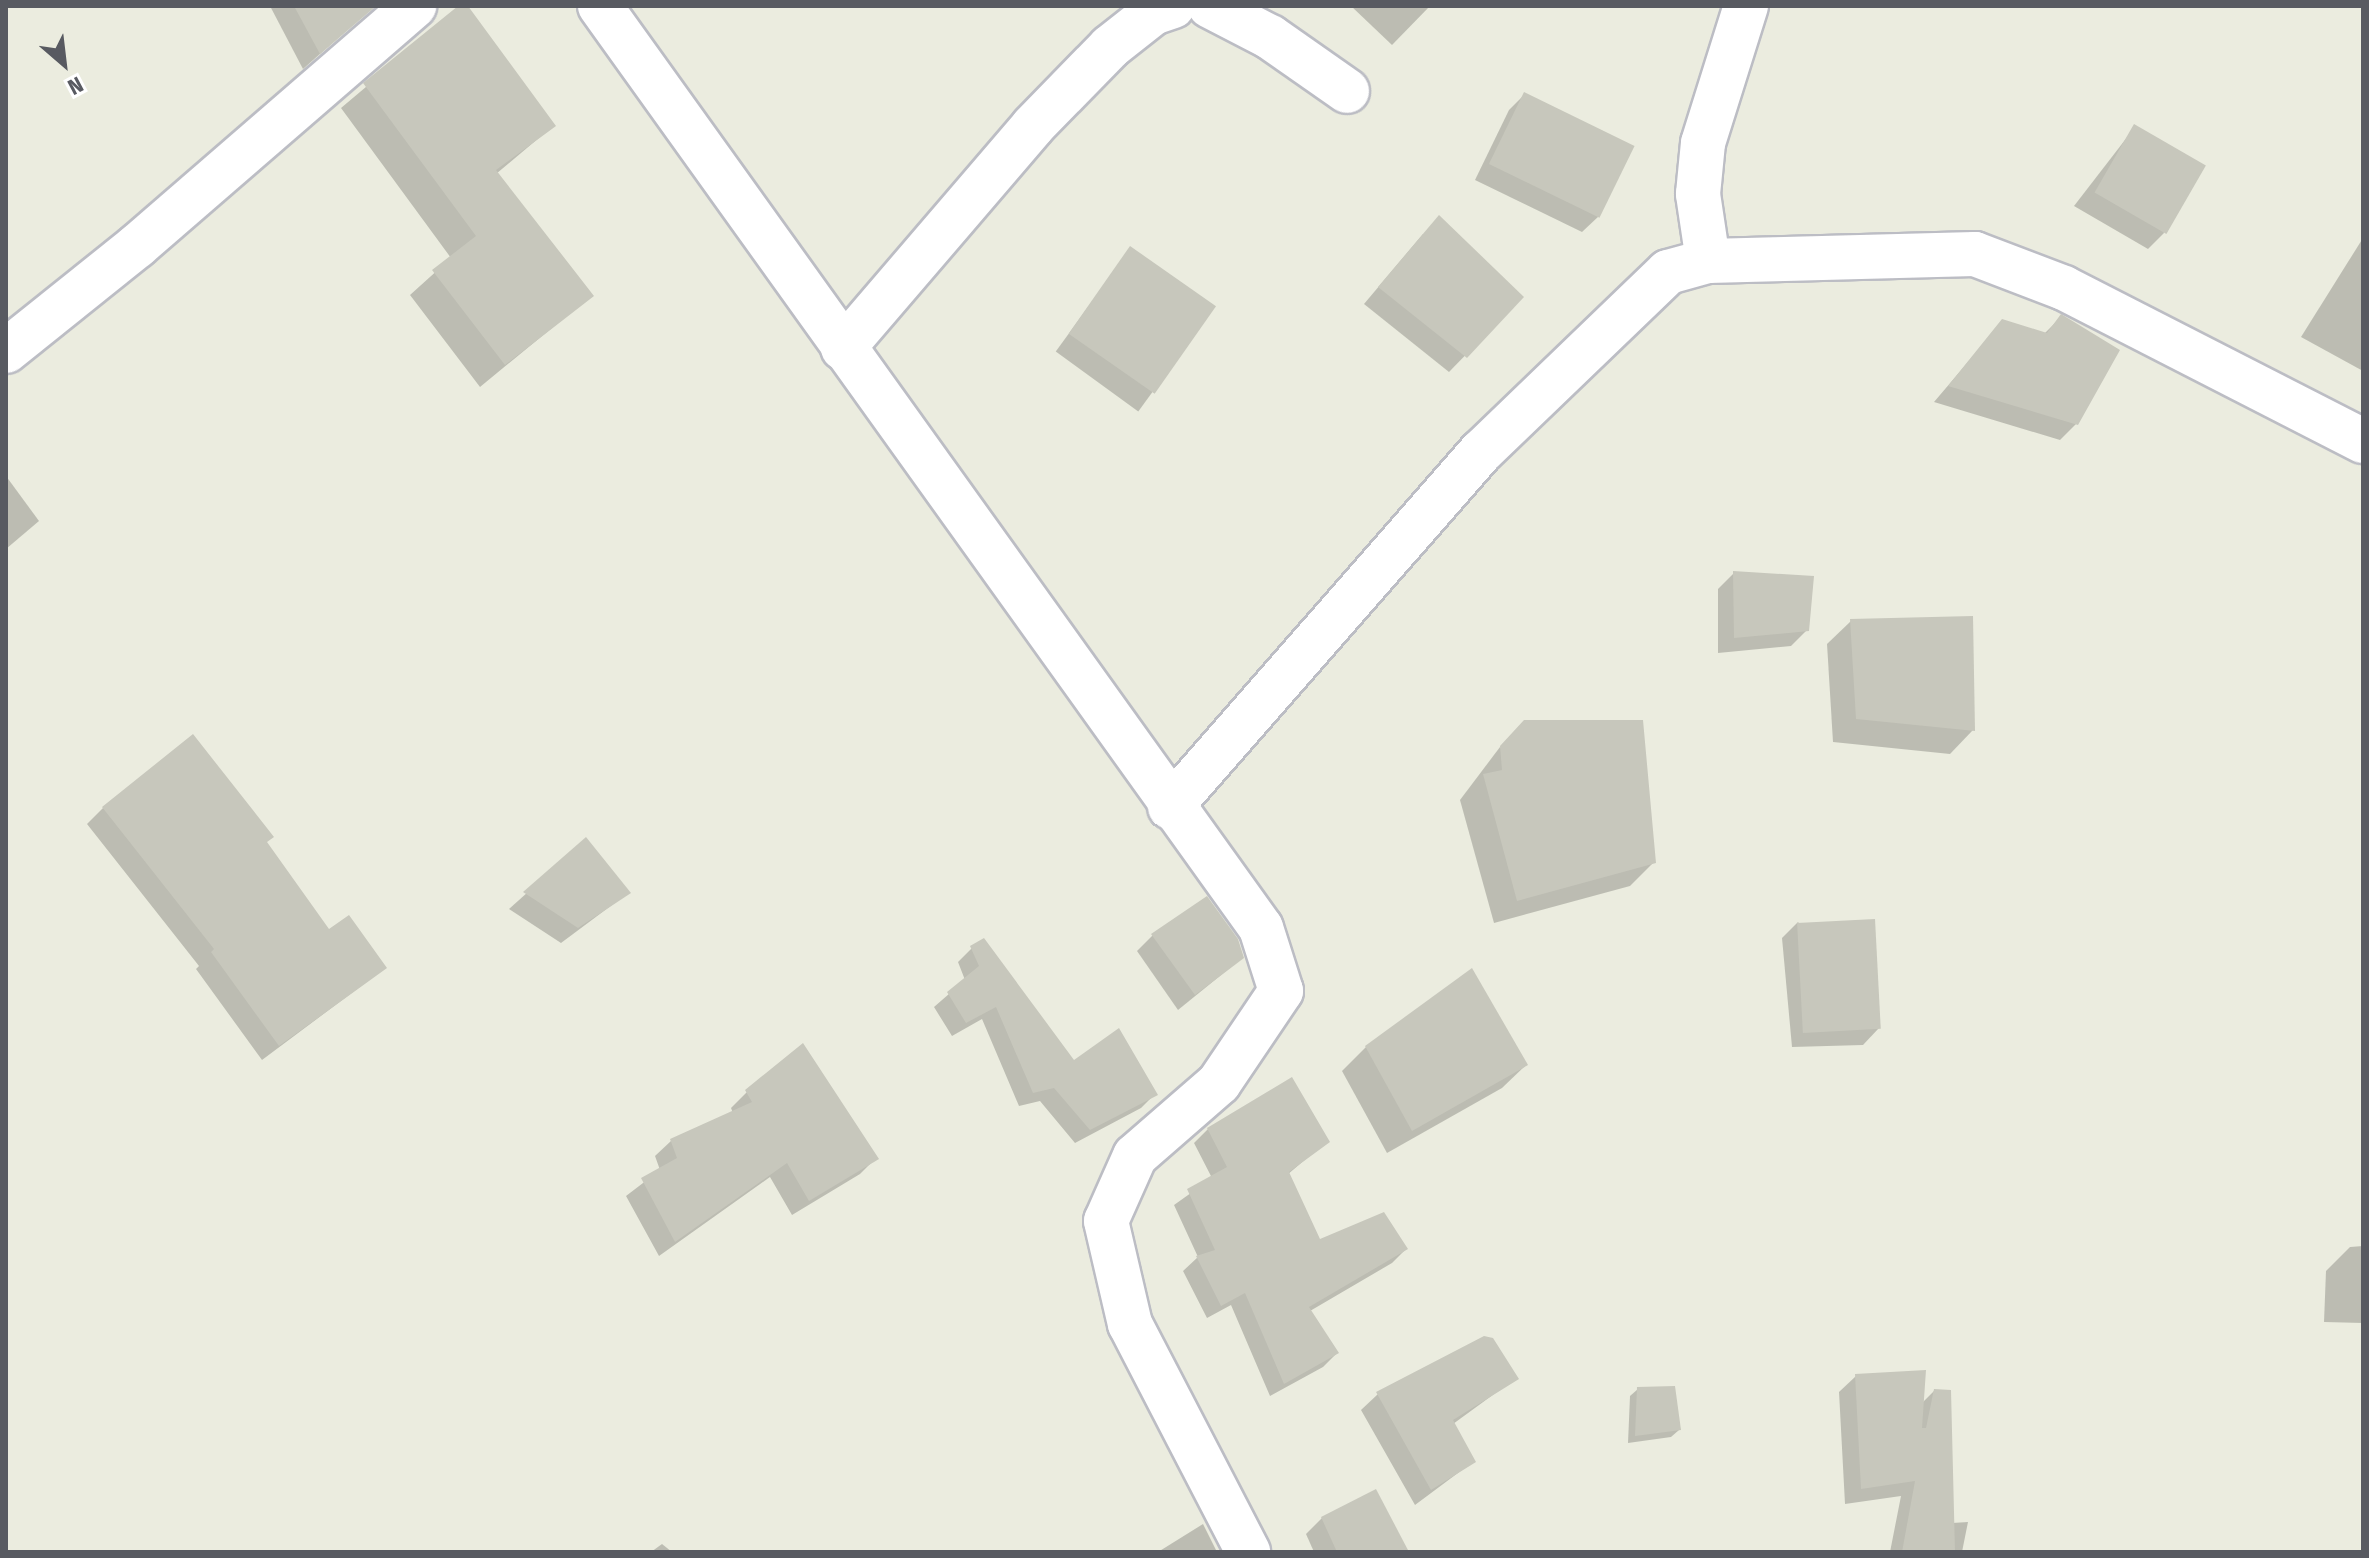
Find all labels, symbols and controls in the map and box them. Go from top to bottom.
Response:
north arrow [24,24,104,104]
text: N [63,71,88,101]

